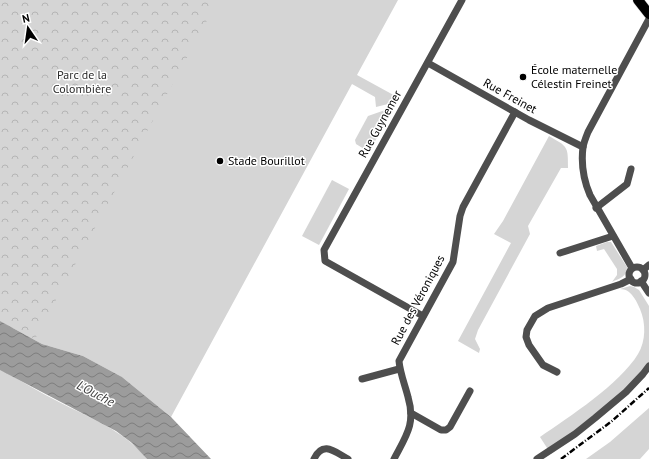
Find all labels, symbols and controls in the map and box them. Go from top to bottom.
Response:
north arrow [8,8,48,48]
text: N [21,11,31,26]
place label: École maternelle Célestin Freinet [531,62,617,91]
park label: Parc de la Colombière [53,67,111,96]
marker: École maternelle Célestin Freinet [518,72,528,82]
street label: Rue Freinet [481,75,540,116]
street label: Rue Guynemer [355,87,404,160]
place label: Stade Bourillot [228,153,305,168]
marker: Stade Bourillot [215,156,225,166]
street label: Rue des Véroniques [388,252,448,347]
water label: L'Ouche [74,376,118,410]

